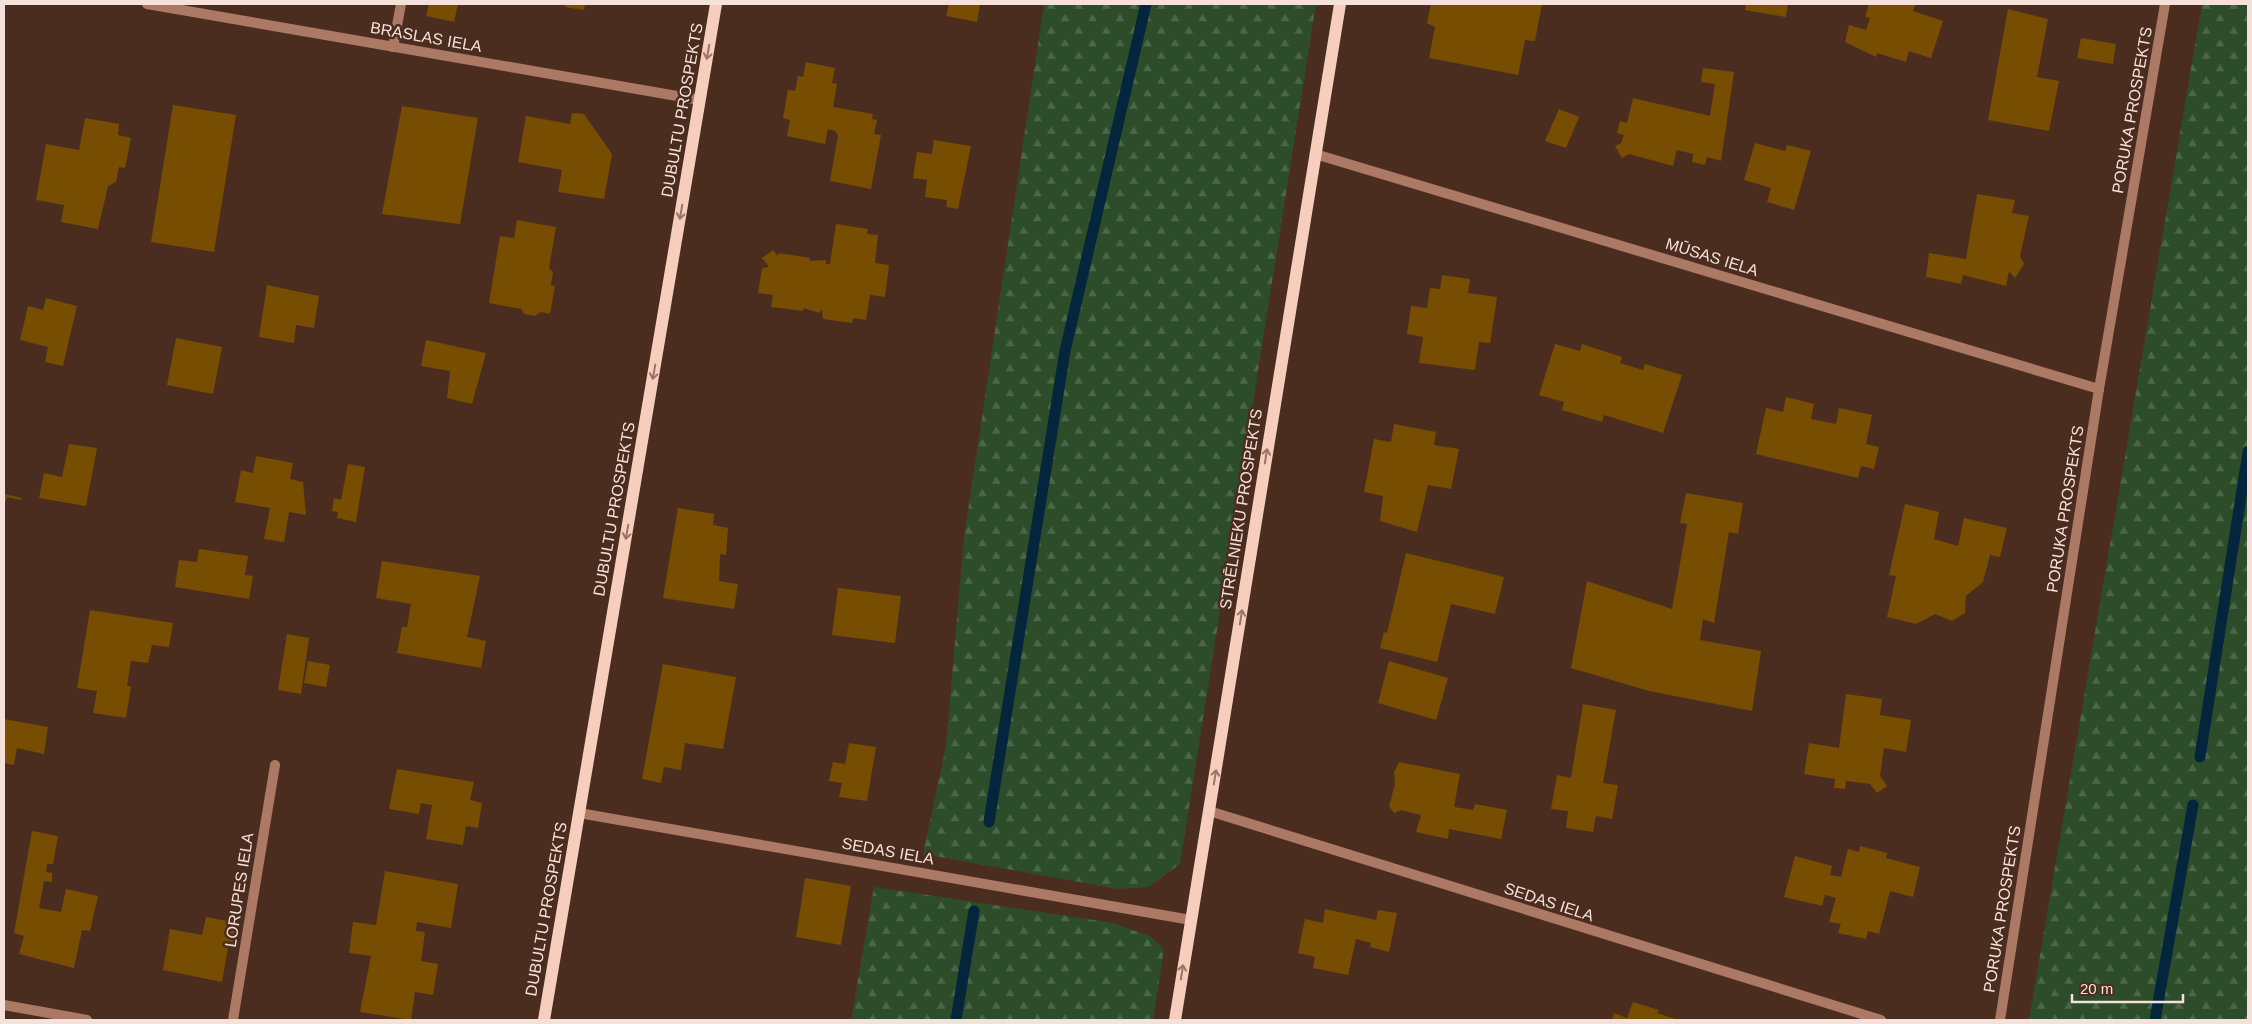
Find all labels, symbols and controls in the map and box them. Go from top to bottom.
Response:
street label: BRASLAS IELA [369,19,483,55]
street label: DUBULTU PROSPEKTS [658,22,706,198]
street label: PORUKA PROSPEKTS [2109,25,2155,195]
one-way arrow [703,43,713,59]
one-way arrow [676,204,686,220]
street label: MŪSAS IELA [1664,235,1761,279]
one-way arrow [648,364,658,380]
street label: STRĒLNIEKU PROSPEKTS [1217,408,1265,610]
street label: DUBULTU PROSPEKTS [590,421,638,597]
street label: PORUKA PROSPEKTS [2043,424,2087,594]
one-way arrow [1262,449,1272,465]
one-way arrow [621,524,631,540]
one-way arrow [1236,609,1246,625]
one-way arrow [1210,770,1220,786]
street label: DUBULTU PROSPEKTS [522,821,570,997]
street label: PORUKA PROSPEKTS [1980,824,2024,994]
street label: LORUPES IELA [222,831,256,948]
street label: SEDAS IELA [841,835,936,868]
street label: SEDAS IELA [1502,879,1596,925]
one-way arrow [1178,964,1188,980]
scale bar [2072,972,2183,1004]
text: 20 m [2080,980,2113,997]

